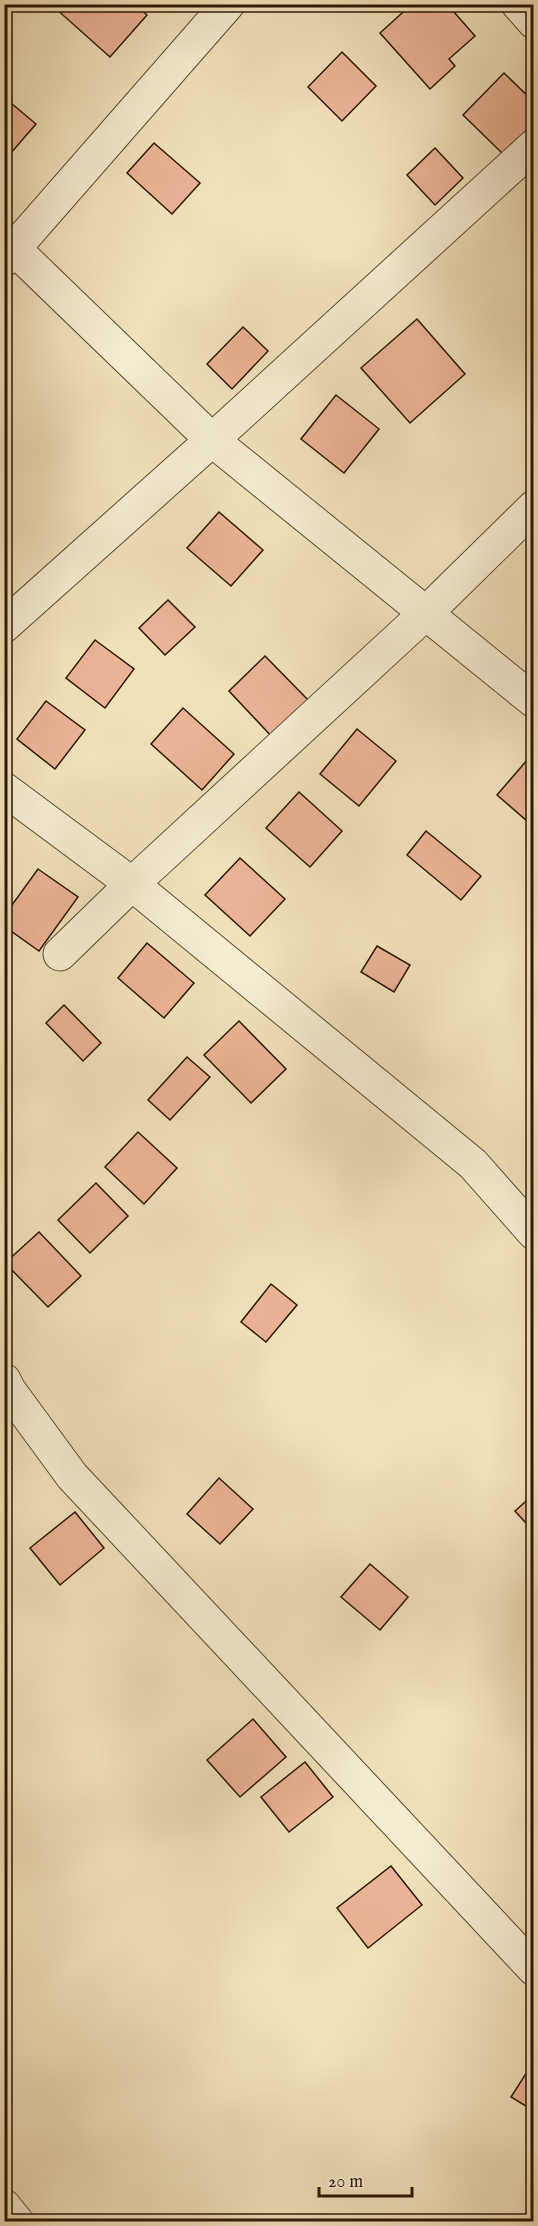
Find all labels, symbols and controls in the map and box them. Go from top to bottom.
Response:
scale bar [319,2160,412,2198]
text: 20 m [328,2171,363,2194]

